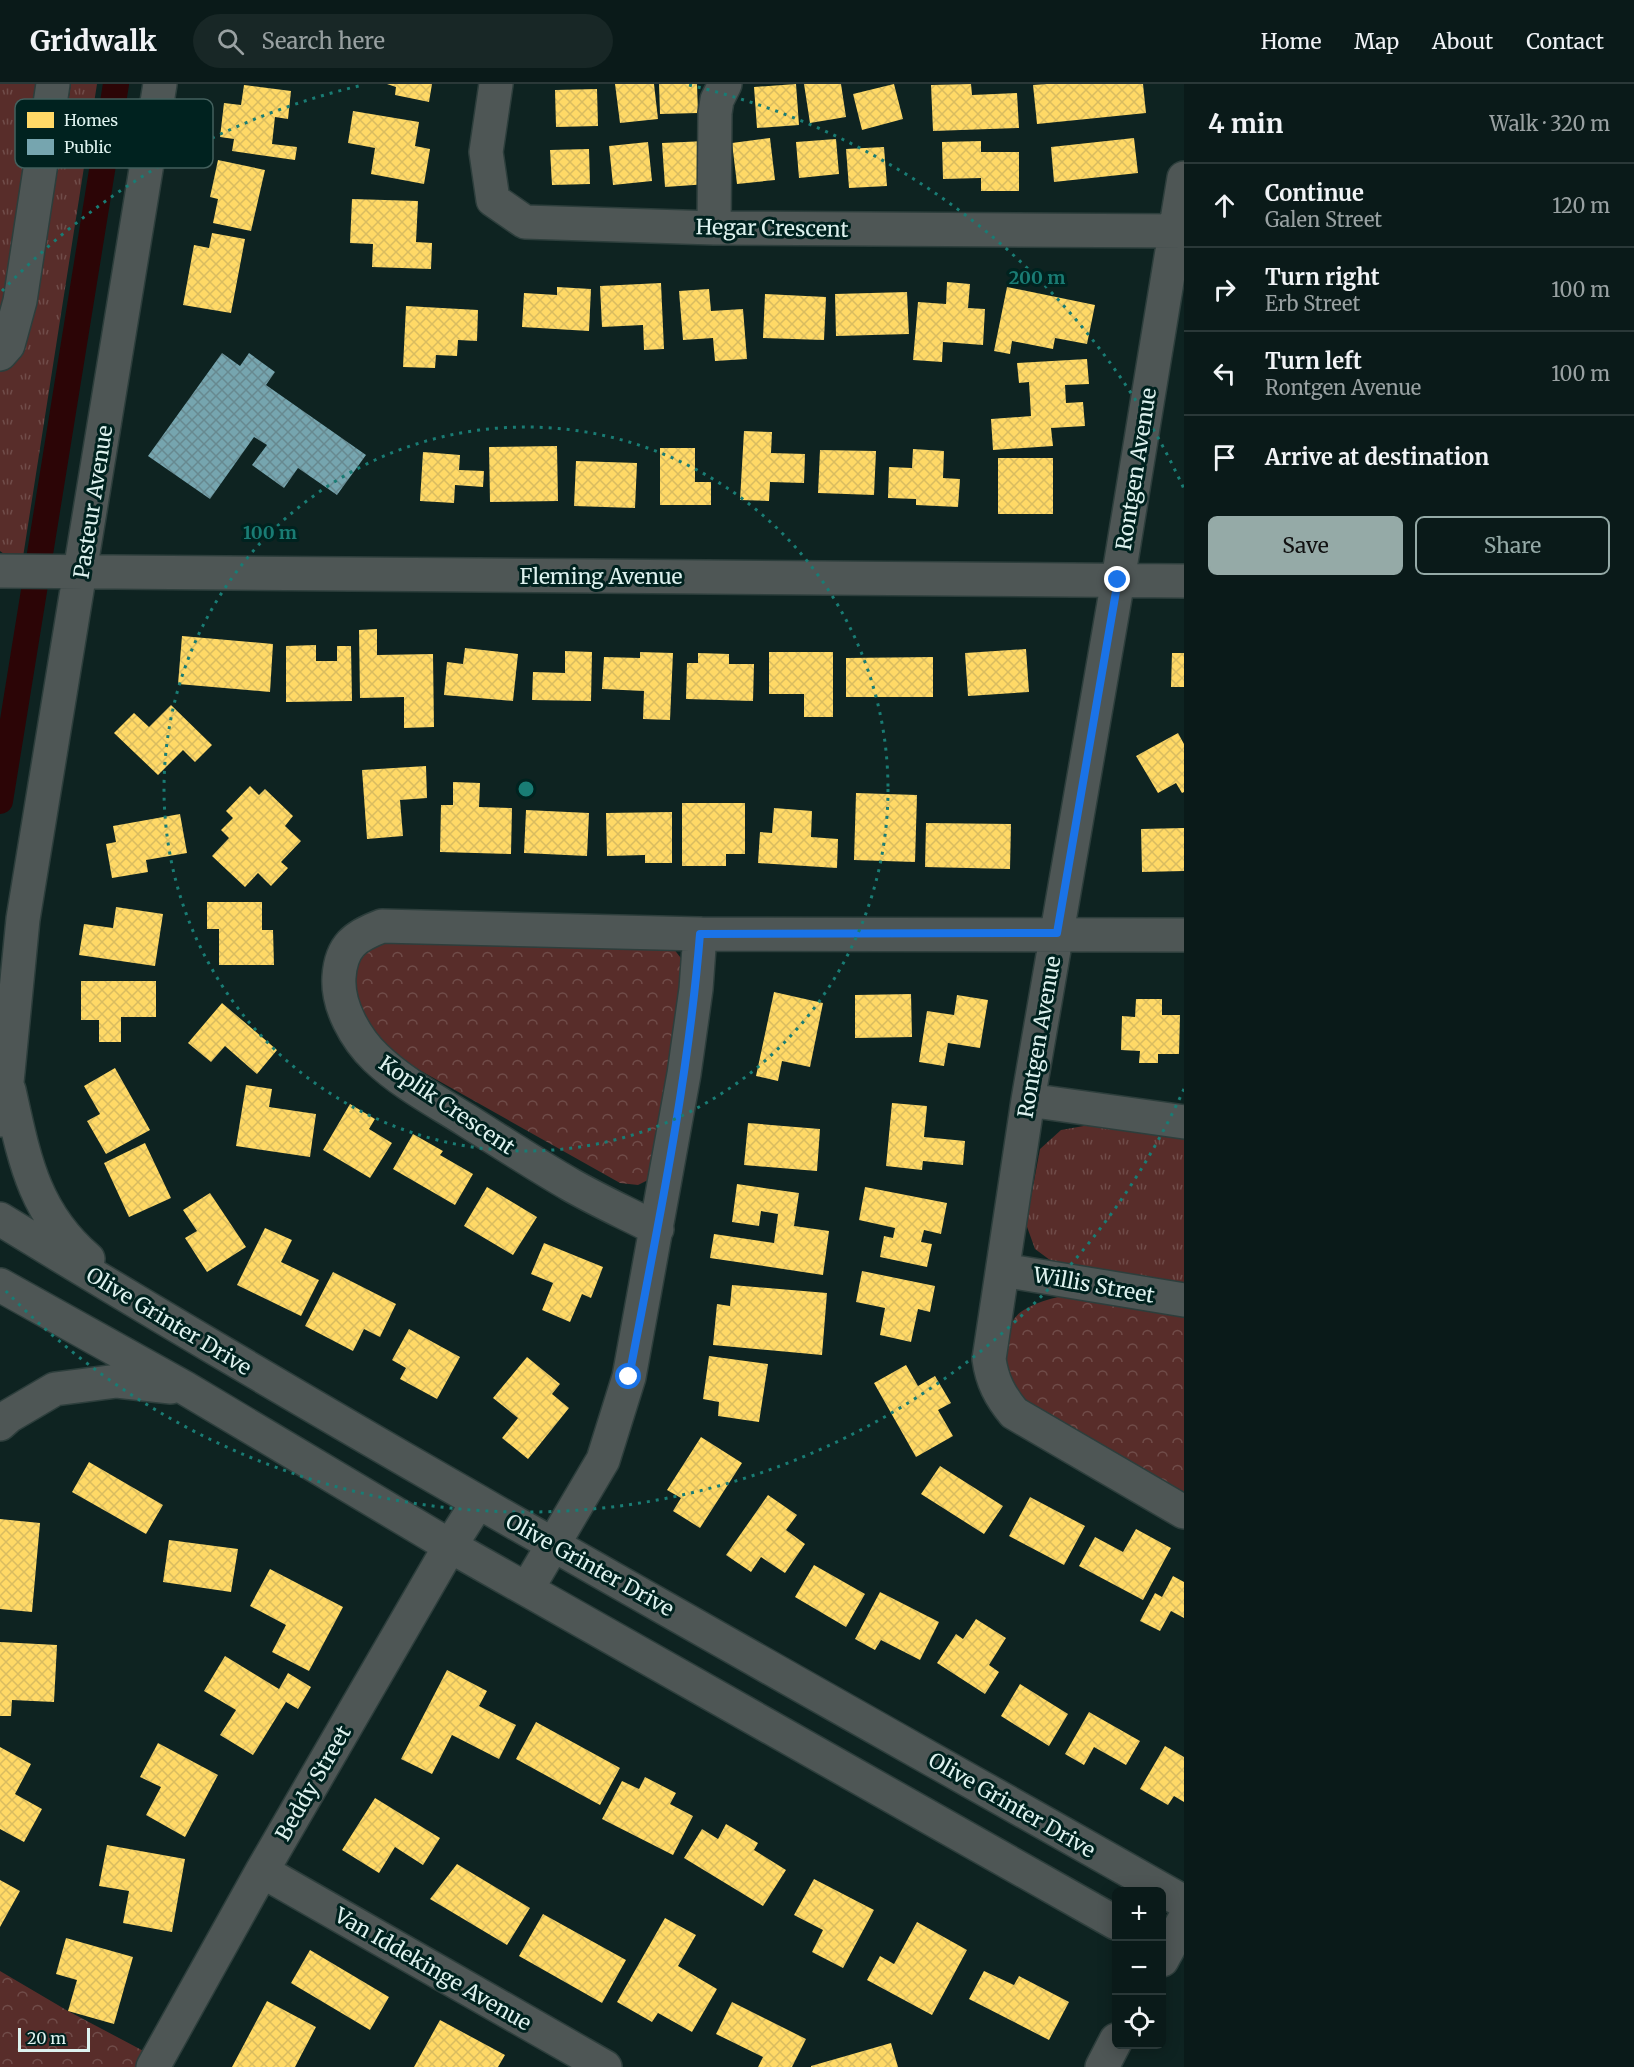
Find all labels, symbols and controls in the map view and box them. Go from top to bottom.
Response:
search box [193,14,613,68]
text: Gridwalk [30,23,157,59]
icon: search [214,25,247,58]
text: Search here [262,27,385,55]
text: Home [1261,28,1321,55]
text: Map [1354,28,1399,55]
text: About [1432,28,1493,55]
text: Contact [1526,28,1604,55]
legend [15,99,213,168]
text: 4 min [1208,107,1283,140]
text: Homes [64,110,118,130]
text: Walk · 320 m [1490,111,1610,136]
text: Public [64,137,112,157]
text: Continue [1265,179,1364,207]
icon: ahead [1208,189,1241,222]
text: 120 m [1552,193,1610,218]
text: Galen Street [1265,207,1382,232]
street label: Hegar Crescent [695,213,849,243]
text: Turn right [1265,263,1379,291]
text: 200 m [1009,266,1065,289]
icon: right [1208,273,1241,306]
text: 100 m [1551,277,1610,302]
text: Erb Street [1265,291,1360,316]
text: Turn left [1265,347,1362,375]
icon: left [1208,357,1241,390]
text: 100 m [1551,361,1610,386]
text: Rontgen Avenue [1265,375,1421,400]
street label: Rontgen Avenue [1110,386,1162,552]
street label: Pasteur Avenue [68,423,118,581]
icon: arrive [1208,441,1241,474]
text: Arrive at destination [1265,443,1489,471]
button: Save [1208,516,1403,575]
button: Share [1415,516,1610,575]
text: 100 m [243,521,297,544]
street label: Fleming Avenue [520,563,683,590]
route end [1104,566,1130,592]
centre of rings [516,779,536,799]
street label: Rontgen Avenue [1011,954,1067,1120]
street label: Koplik Crescent [374,1050,520,1160]
street label: Olive Grinter Drive [81,1261,257,1381]
street label: Willis Street [1030,1261,1157,1309]
route start [615,1363,641,1389]
street label: Olive Grinter Drive [501,1508,679,1622]
street label: Beddy Street [269,1721,357,1845]
street label: Olive Grinter Drive [924,1746,1100,1864]
map controls [1112,1887,1166,2049]
button: + [1112,1887,1166,1941]
street label: Van Iddekinge Avenue [329,1901,536,2036]
button: − [1112,1941,1166,1995]
button: locate [1112,1995,1166,2049]
scale bar [18,2025,90,2052]
text: 20 m [27,2028,66,2048]

